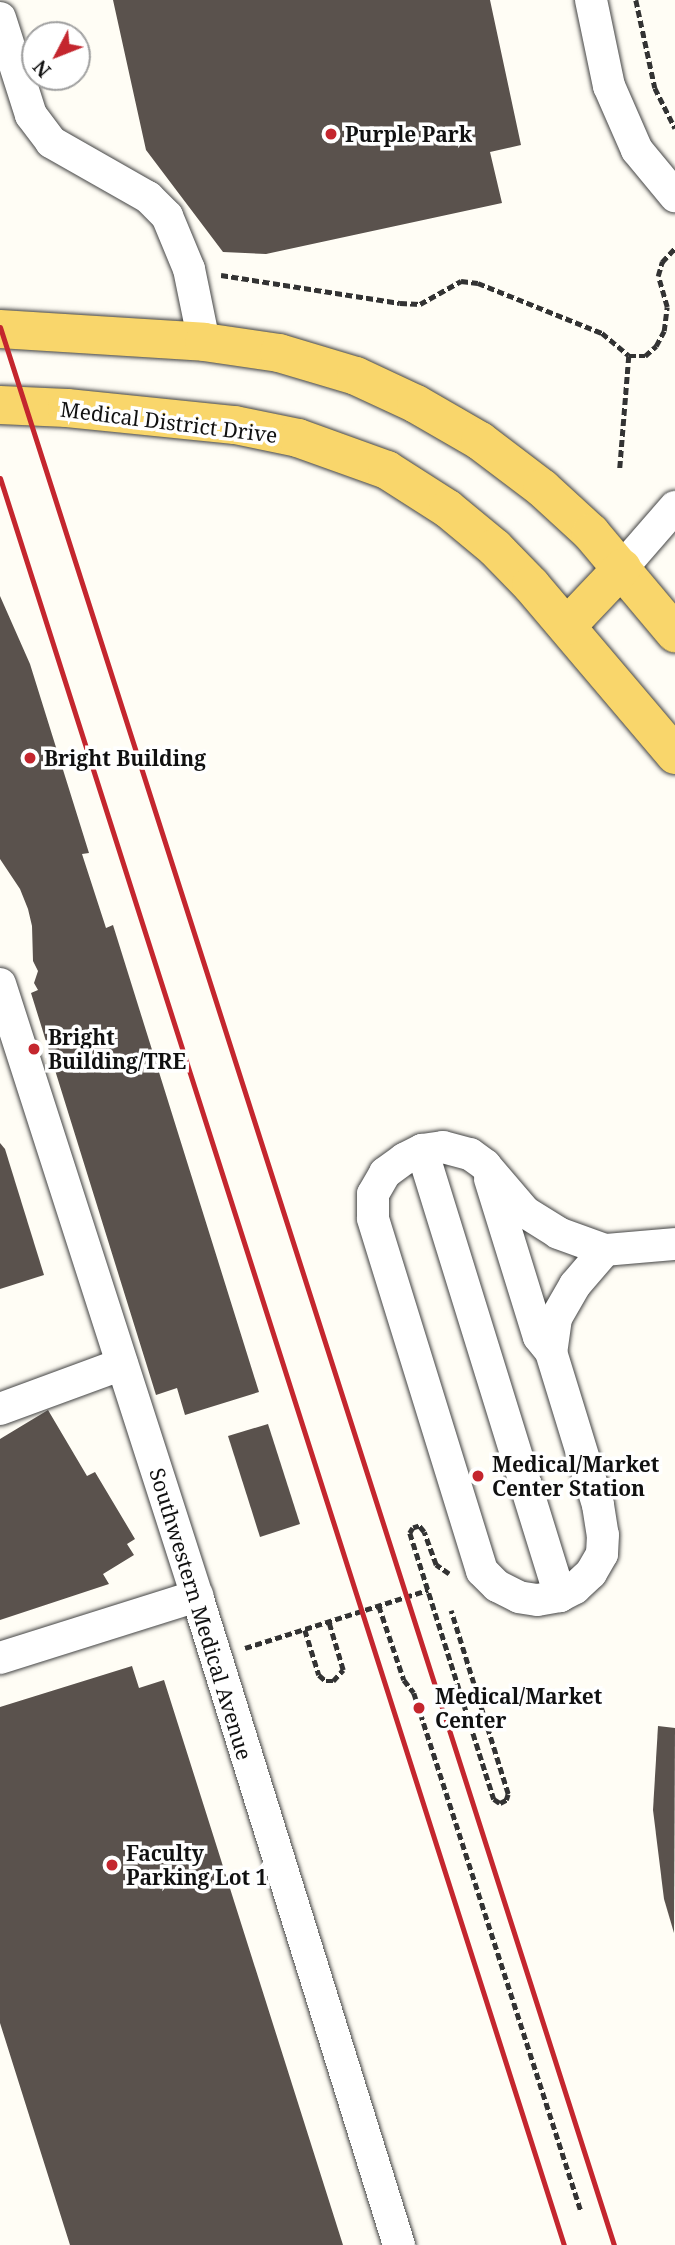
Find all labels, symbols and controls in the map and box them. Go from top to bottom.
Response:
north arrow [21,21,91,91]
text: N [27,54,57,83]
place label: Purple Park [345,121,472,147]
marker: Purple Park [323,126,339,142]
street label: Medical District Drive [59,396,279,448]
place label: Bright Building [44,745,206,771]
marker: Bright Building [22,750,38,766]
place label: Bright Building/TRE [48,1024,186,1074]
marker: Bright Building/TRE [26,1041,42,1057]
place label: Medical/Market Center Station [492,1451,659,1501]
street label: Southwestern Medical Avenue [145,1465,257,1763]
marker: Medical/Market Center Station [470,1468,486,1484]
place label: Medical/Market Center [435,1683,602,1733]
marker: Medical/Market Center [409,1698,429,1718]
place label: Faculty Parking Lot 1 [126,1840,267,1890]
marker: Faculty Parking Lot 1 [104,1857,120,1873]

